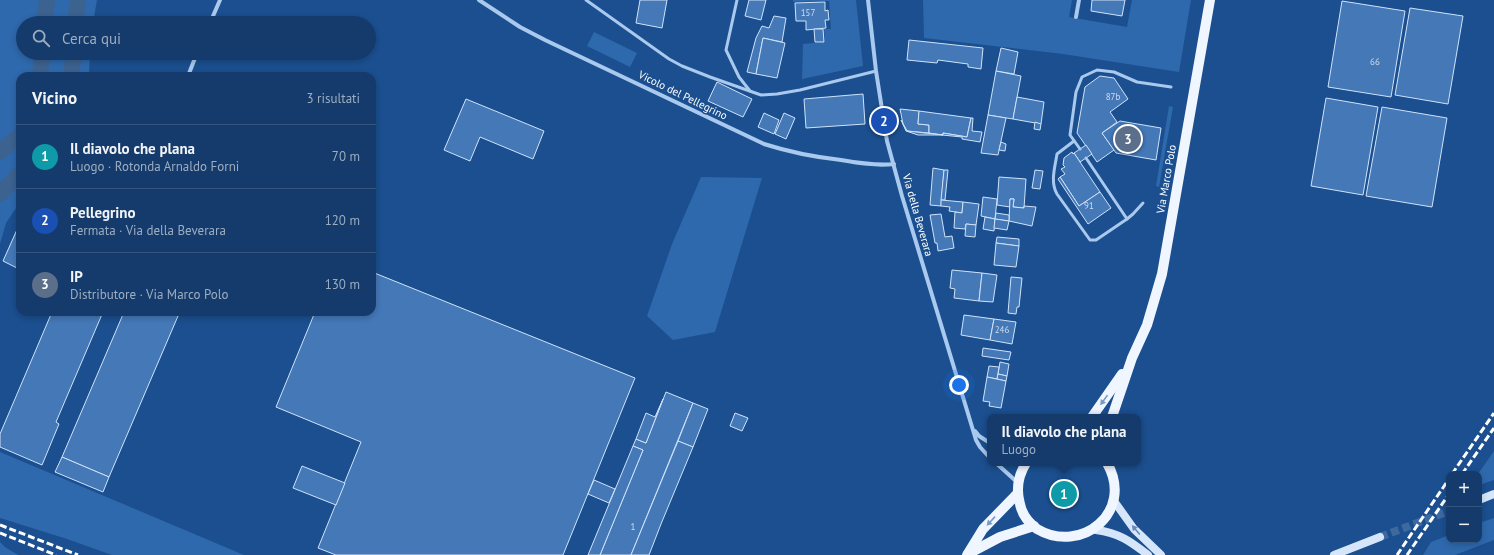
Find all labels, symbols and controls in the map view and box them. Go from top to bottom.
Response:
house number: 157 [801,7,815,18]
search box [16,16,376,60]
icon: search [30,27,52,49]
text: Cerca qui [62,29,121,48]
house number: 66 [1370,56,1380,67]
street label: Vicolo del Pellegrino [635,67,730,123]
text: Vicino [32,87,77,109]
text: 3 risultati [307,90,360,107]
house number: 87b [1106,91,1120,102]
pin: 2 [871,106,897,136]
pin: 3 [1115,124,1141,154]
text: Il diavolo che plana [70,139,195,158]
street label: Via Marco Polo [1153,143,1179,216]
text: 1 [41,148,49,165]
text: 70 m [332,148,360,165]
text: Luogo · Rotonda Arnaldo Forni [70,158,239,175]
street label: Via della Beverara [899,171,936,258]
house number: 91 [1084,200,1094,211]
text: Pellegrino [70,203,136,222]
text: 2 [41,212,49,229]
text: 120 m [325,212,360,229]
text: Fermata · Via della Beverara [70,222,226,239]
text: IP [70,267,83,286]
text: 3 [41,276,49,293]
text: 130 m [325,276,360,293]
text: Distributore · Via Marco Polo [70,286,229,303]
house number: 246 [995,324,1009,335]
your location [949,375,969,395]
one-way arrow [1100,394,1108,405]
popup [987,414,1141,466]
text: Il diavolo che plana [1001,422,1127,441]
text: Luogo [1001,441,1036,458]
map controls [1446,471,1482,543]
button: + [1446,471,1482,507]
pin: 1 [1051,479,1077,509]
button: − [1446,507,1482,543]
one-way arrow [987,517,996,526]
house number: 1 [631,521,636,532]
one-way arrow [1131,525,1140,535]

